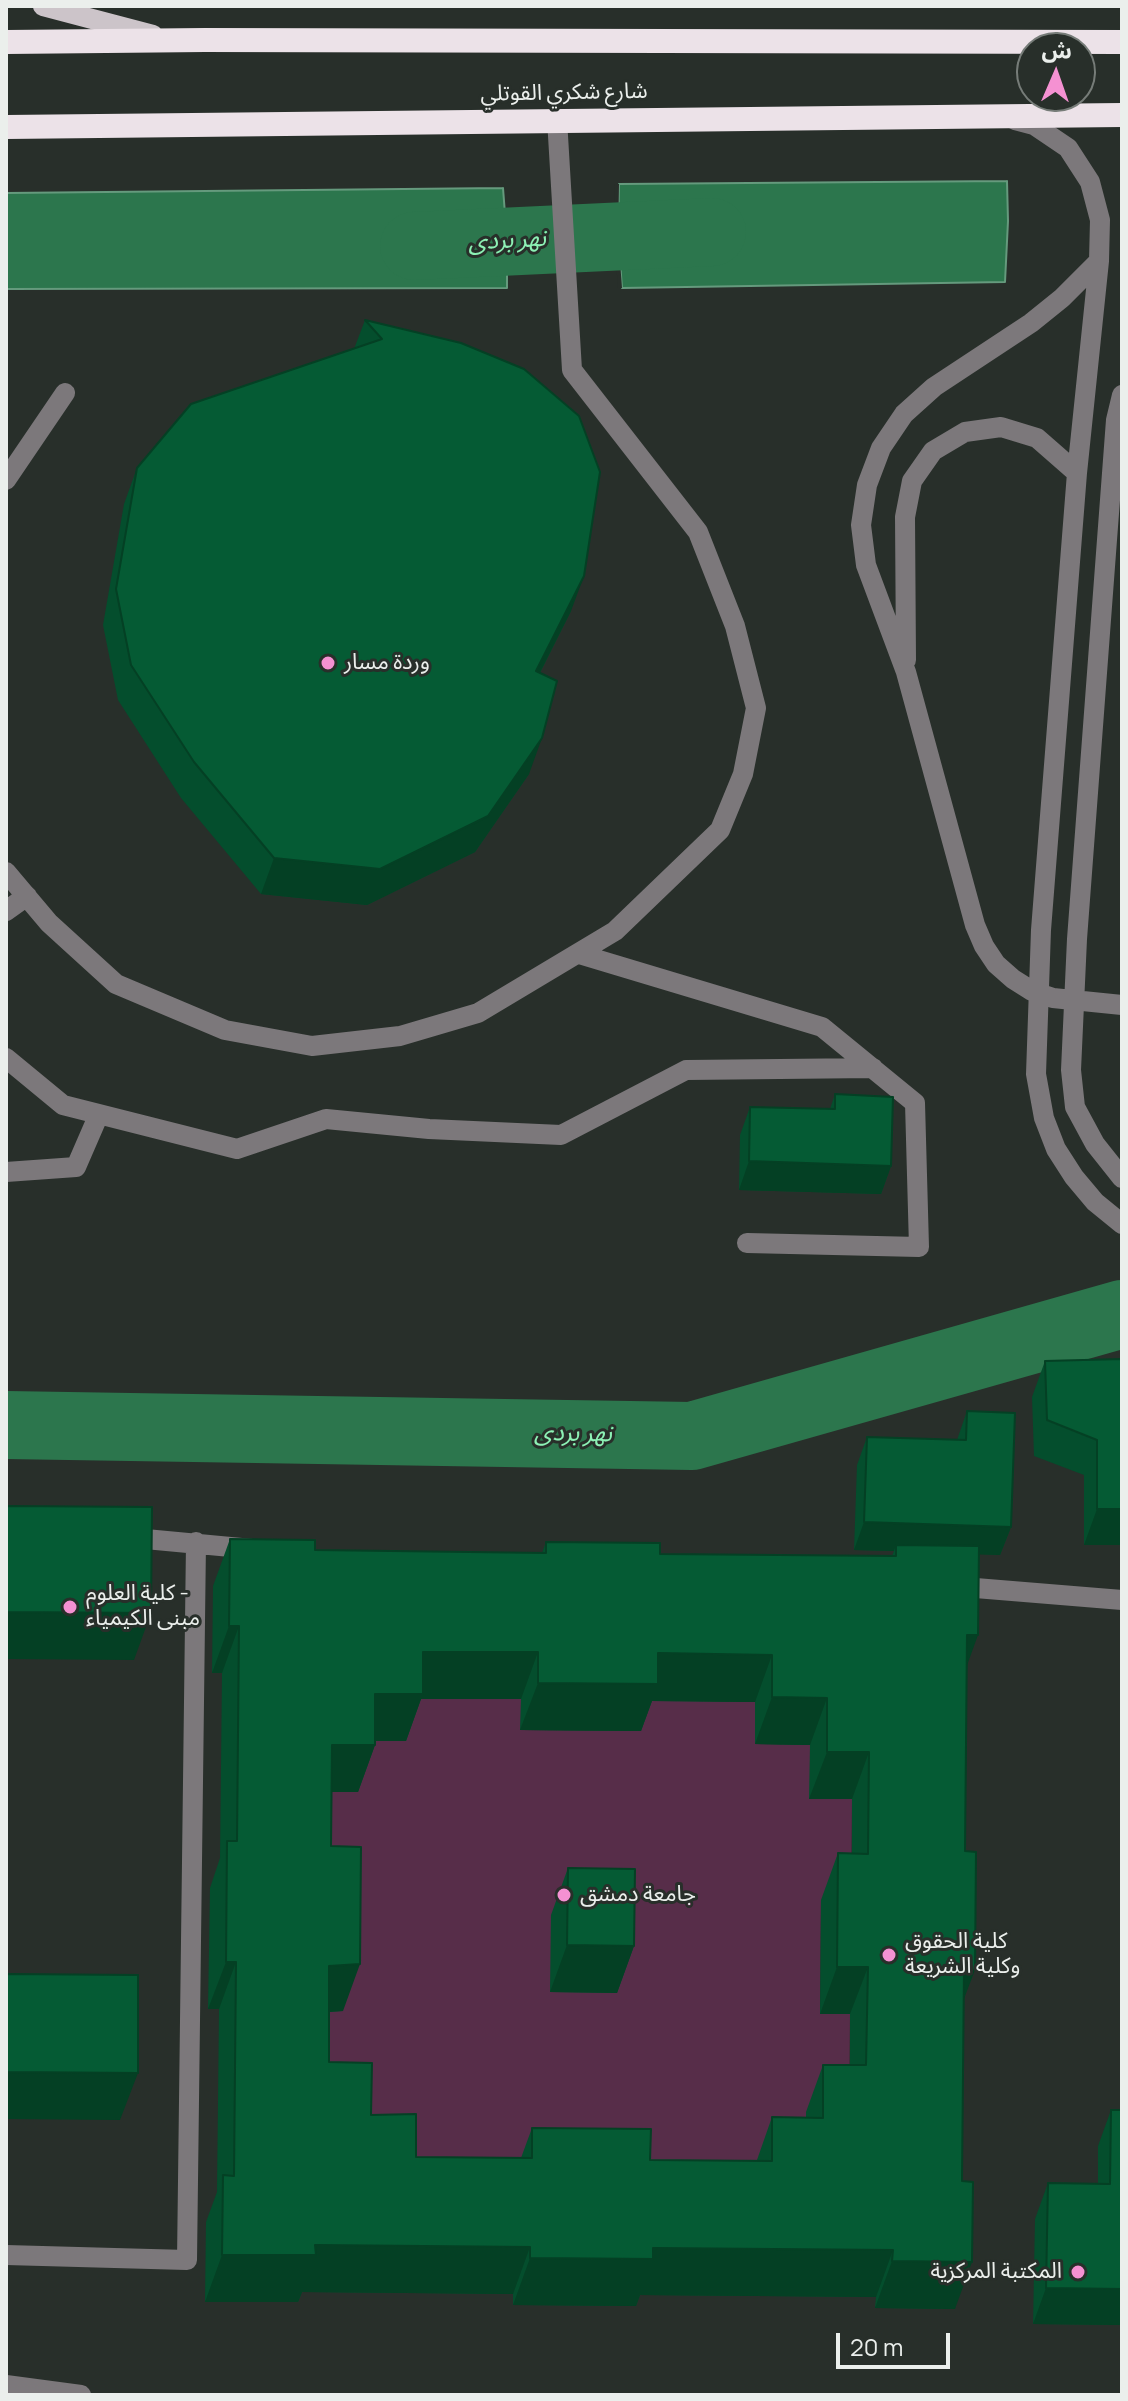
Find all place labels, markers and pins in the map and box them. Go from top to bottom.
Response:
place label: وردة مسار [344,650,430,676]
marker: وردة مسار [319,654,337,672]
place label: كلية العلوم - مبنى الكيمياء [86,1581,200,1632]
marker: كلية العلوم - مبنى الكيمياء [61,1598,79,1616]
place label: جامعة دمشق [580,1882,696,1908]
marker: جامعة دمشق [555,1886,573,1904]
place label: كلية الحقوق وكلية الشريعة [905,1929,1020,1980]
marker: كلية الحقوق وكلية الشريعة [880,1946,898,1964]
place label: المكتبة المركزية [930,2259,1062,2285]
marker: المكتبة المركزية [1069,2263,1087,2281]

